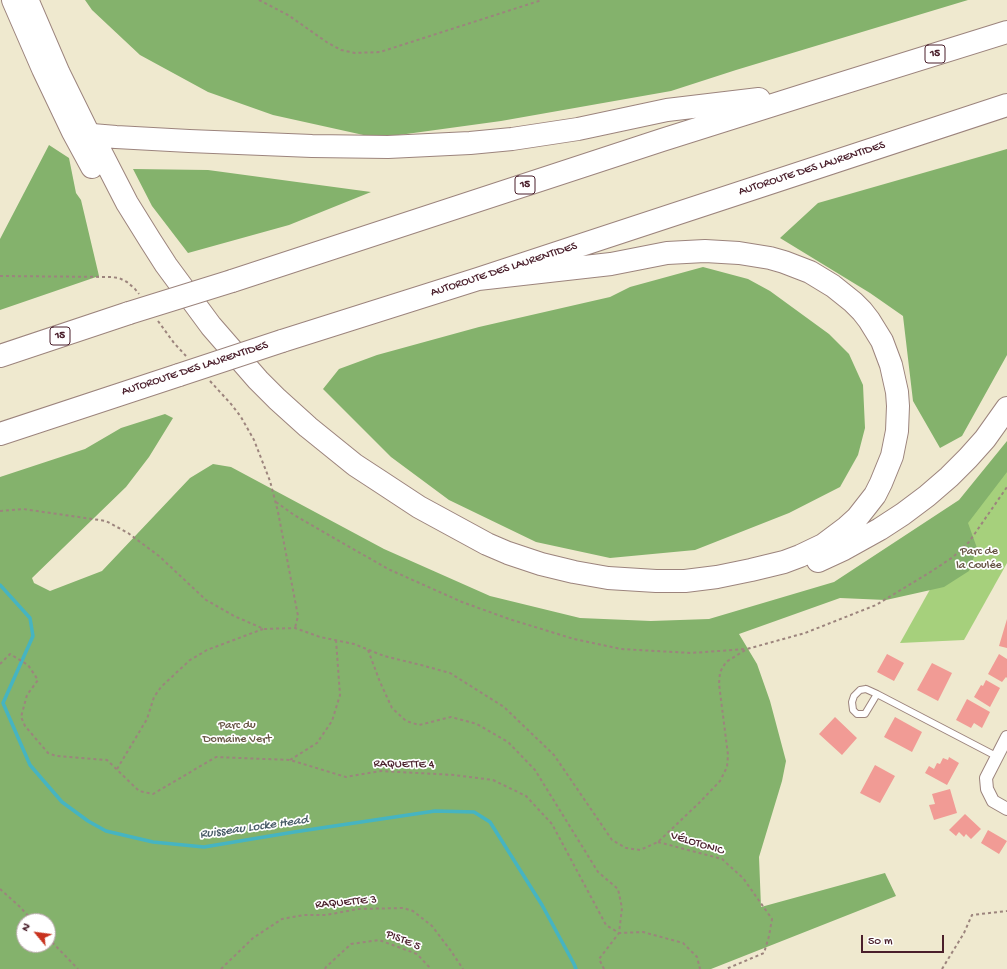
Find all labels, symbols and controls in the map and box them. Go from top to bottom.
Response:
road number: 15 [925,45,945,63]
street label: AUTOROUTE DES LAURENTIDES [737,138,887,200]
road number: 15 [515,176,535,194]
street label: AUTOROUTE DES LAURENTIDES [429,239,579,301]
road number: 15 [50,327,70,345]
street label: AUTOROUTE DES LAURENTIDES [120,338,270,400]
park label: Parc de la Coulée [956,545,1002,573]
park label: Parc du Domaine Vert [203,719,271,747]
street label: RAQUETTE 4 [373,757,435,773]
water label: Ruisseau Locke Head [199,813,309,843]
street label: VÉLOTONIC [669,829,725,859]
street label: RAQUETTE 3 [315,893,377,913]
north arrow [16,913,56,953]
text: N [19,922,33,934]
scale bar [863,927,946,953]
street label: PISTE 5 [383,928,423,954]
text: 50 m [868,935,893,949]

